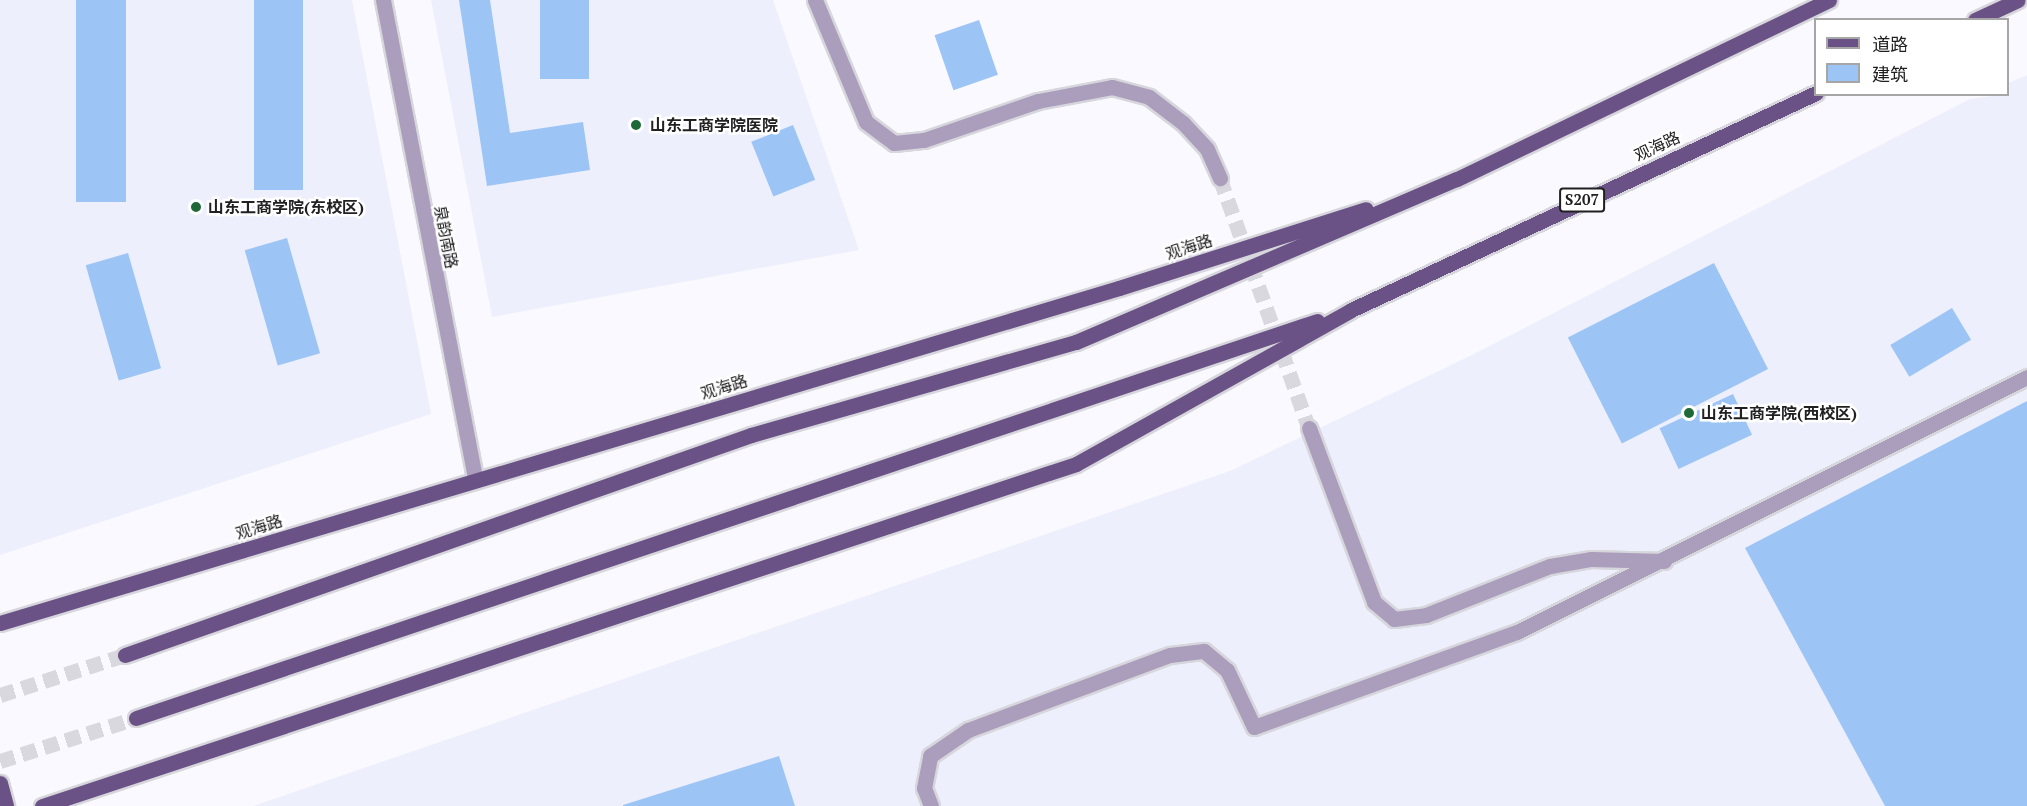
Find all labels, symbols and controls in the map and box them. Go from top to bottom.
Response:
legend [1814,18,2009,96]
text: 道路 [1872,32,1908,56]
text: 建筑 [1872,62,1908,86]
place label: 山东工商学院医院 [650,115,778,135]
marker: 山东工商学院医院 [627,116,645,134]
street label: 观海路 [1631,127,1683,165]
road number: S207 [1558,188,1606,212]
place label: 山东工商学院(东校区) [208,197,364,217]
marker: 山东工商学院(东校区) [189,200,203,214]
street label: 泉韵南路 [430,204,462,270]
street label: 观海路 [1163,230,1215,264]
street label: 观海路 [698,371,750,403]
place label: 山东工商学院(西校区) [1701,403,1857,423]
marker: 山东工商学院(西校区) [1682,406,1696,420]
street label: 观海路 [233,511,285,543]

